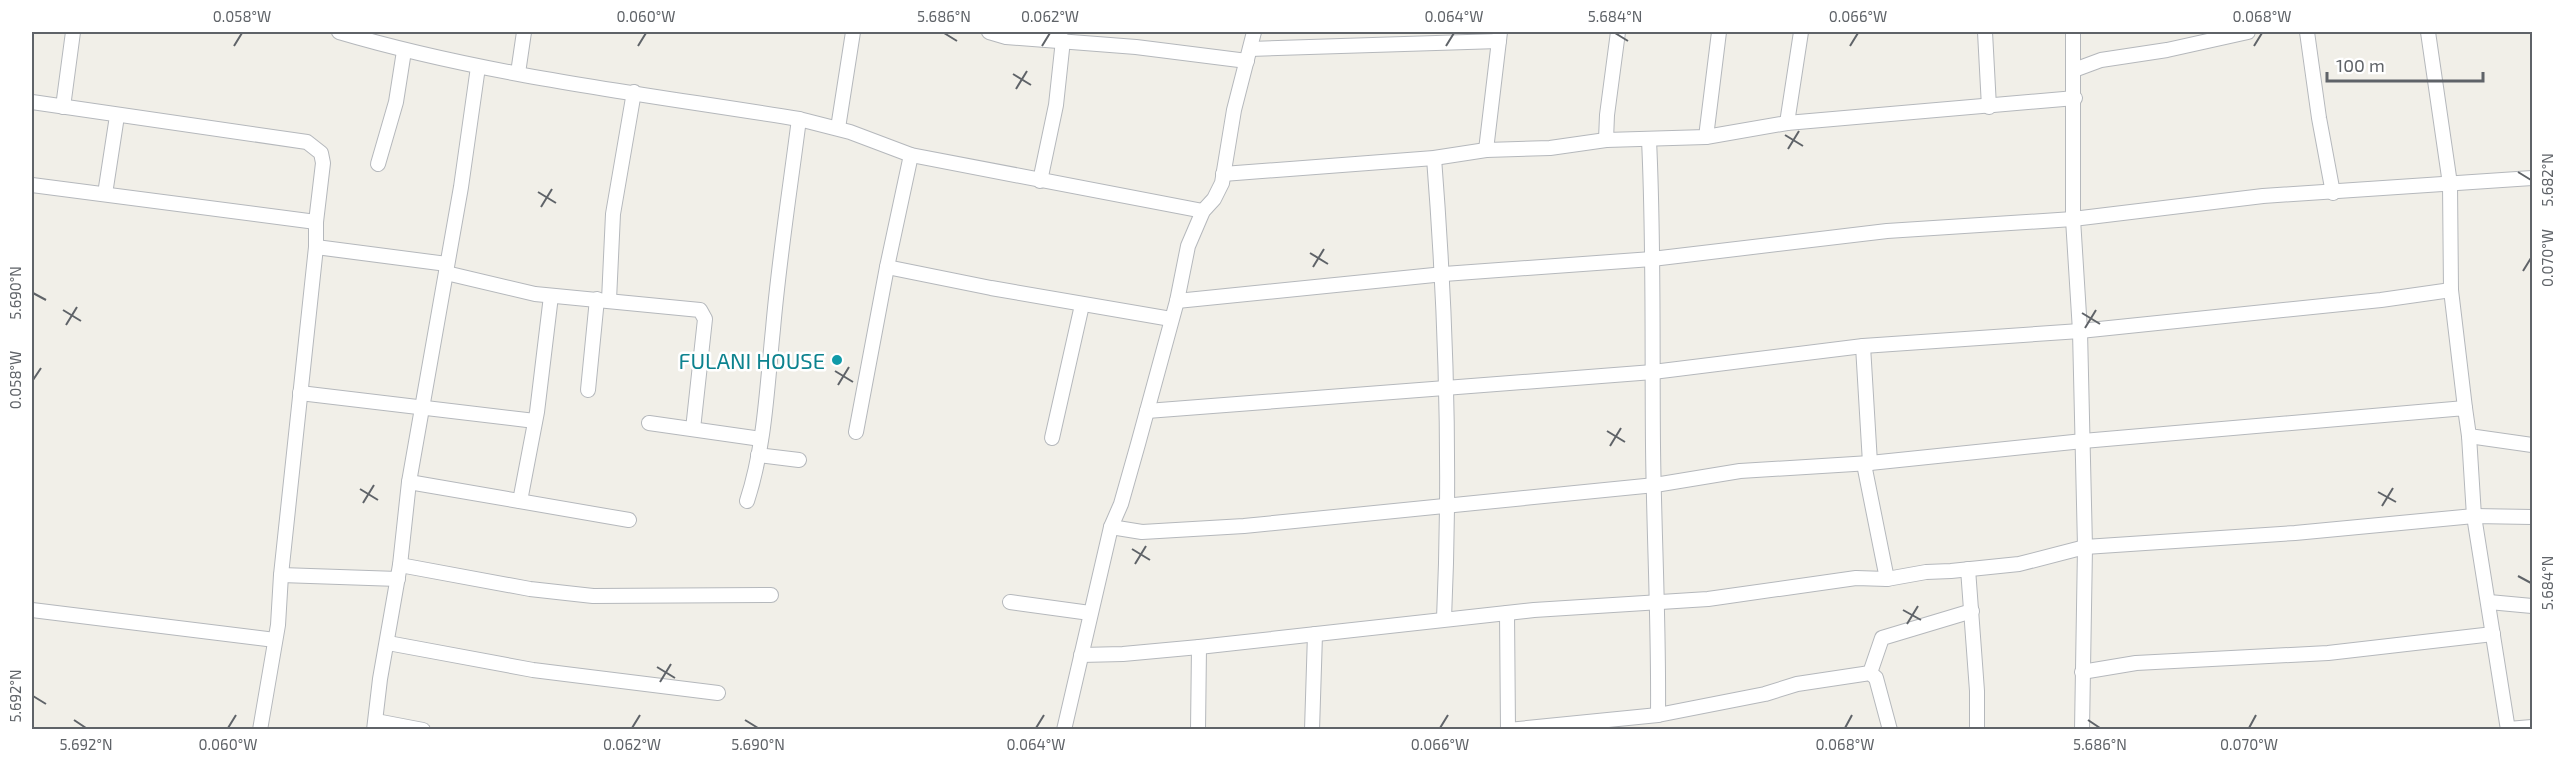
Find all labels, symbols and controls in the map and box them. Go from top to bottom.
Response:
text: 0.058°W [213,7,271,25]
text: 0.060°W [617,7,675,25]
text: 5.686°N [917,7,971,25]
text: 0.062°W [1021,7,1079,25]
text: 0.064°W [1425,7,1484,25]
text: 5.684°N [1588,7,1642,25]
text: 0.066°W [1829,7,1887,25]
text: 0.068°W [2233,7,2291,25]
scale bar [2327,45,2483,83]
text: 100 m [2336,54,2385,76]
text: 5.682°N [2538,153,2556,207]
text: 0.070°W [2538,229,2556,287]
text: 5.690°N [6,266,24,320]
place label: FULANI HOUSE [679,347,825,373]
text: 0.058°W [6,351,24,409]
marker: FULANI HOUSE [830,353,844,367]
text: 5.684°N [2538,556,2556,610]
text: 5.692°N [6,669,24,723]
text: 5.692°N [59,735,113,753]
text: 0.060°W [199,735,257,753]
text: 0.062°W [603,735,661,753]
text: 5.690°N [731,735,785,753]
text: 0.064°W [1007,735,1066,753]
text: 0.066°W [1411,735,1469,753]
text: 0.068°W [1816,735,1874,753]
text: 5.686°N [2073,735,2127,753]
text: 0.070°W [2220,735,2278,753]

